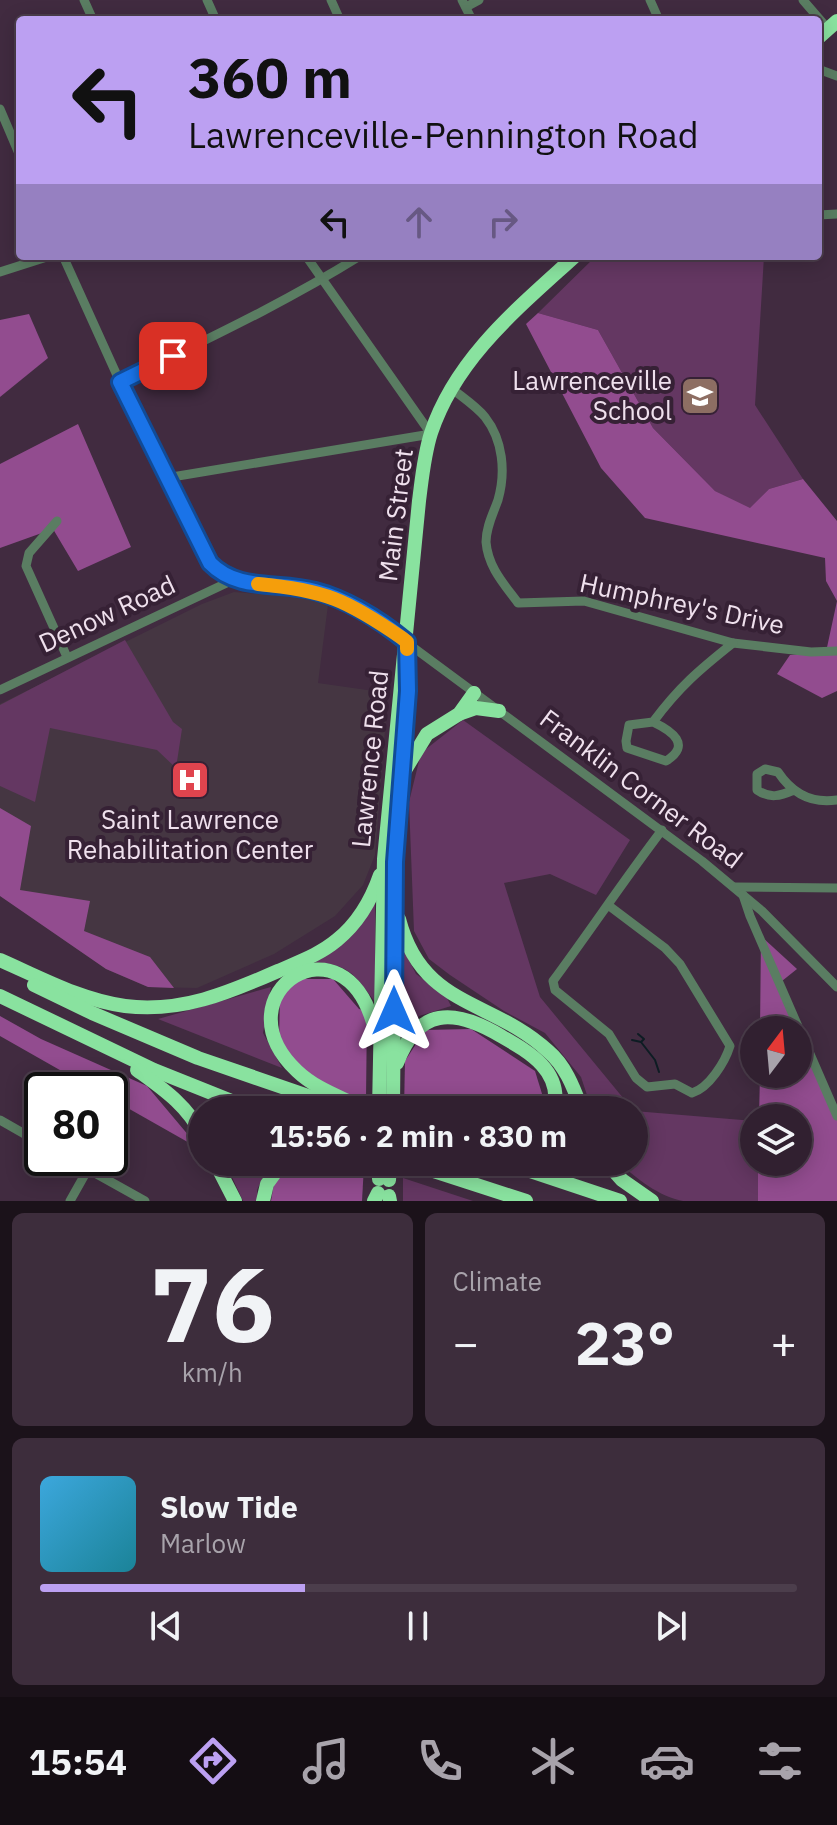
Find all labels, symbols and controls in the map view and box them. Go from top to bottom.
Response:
text: 360 m [188,41,352,113]
icon: left [56,48,160,152]
text: Lawrenceville-Pennington Road [188,111,699,158]
icon: left [313,200,357,244]
icon: ahead [397,200,441,244]
icon: right [481,200,525,244]
pin [139,322,207,390]
icon: arrive [151,334,195,378]
place label: Lawrenceville School [512,363,672,427]
school or university icon: Lawrenceville School [679,375,721,417]
street label: Main Street [370,446,420,583]
street label: Humphrey's Drive [577,565,788,641]
street label: Denow Road [33,567,180,660]
street label: Lawrence Road [343,668,395,849]
street label: Franklin Corner Road [534,701,750,876]
hospital icon: Saint Lawrence Rehabilitation Center [169,759,211,801]
place label: Saint Lawrence Rehabilitation Center [67,802,314,866]
position arrow [352,969,436,1053]
north arrow [740,1016,812,1088]
map controls [740,1016,812,1176]
speed limit sign: 80 [24,1072,128,1176]
button: layers [740,1104,812,1176]
text: 15:56 · 2 min · 830 m [269,1116,567,1155]
text: 76 [150,1235,275,1371]
text: Climate [453,1264,542,1298]
text: 23° [575,1303,675,1382]
text: − [453,1314,479,1371]
text: + [771,1314,797,1371]
text: km/h [182,1355,243,1389]
text: Slow Tide [160,1487,298,1526]
text: Marlow [160,1526,246,1560]
icon: previous [144,1604,188,1648]
icon: pause [396,1604,440,1648]
icon: next [649,1604,693,1648]
icon: directions [185,1733,241,1789]
icon: music [298,1733,354,1789]
icon: phone [412,1733,468,1789]
icon: climate [525,1733,581,1789]
icon: car [639,1733,695,1789]
icon: filters [752,1733,808,1789]
text: 15:54 [29,1738,127,1785]

